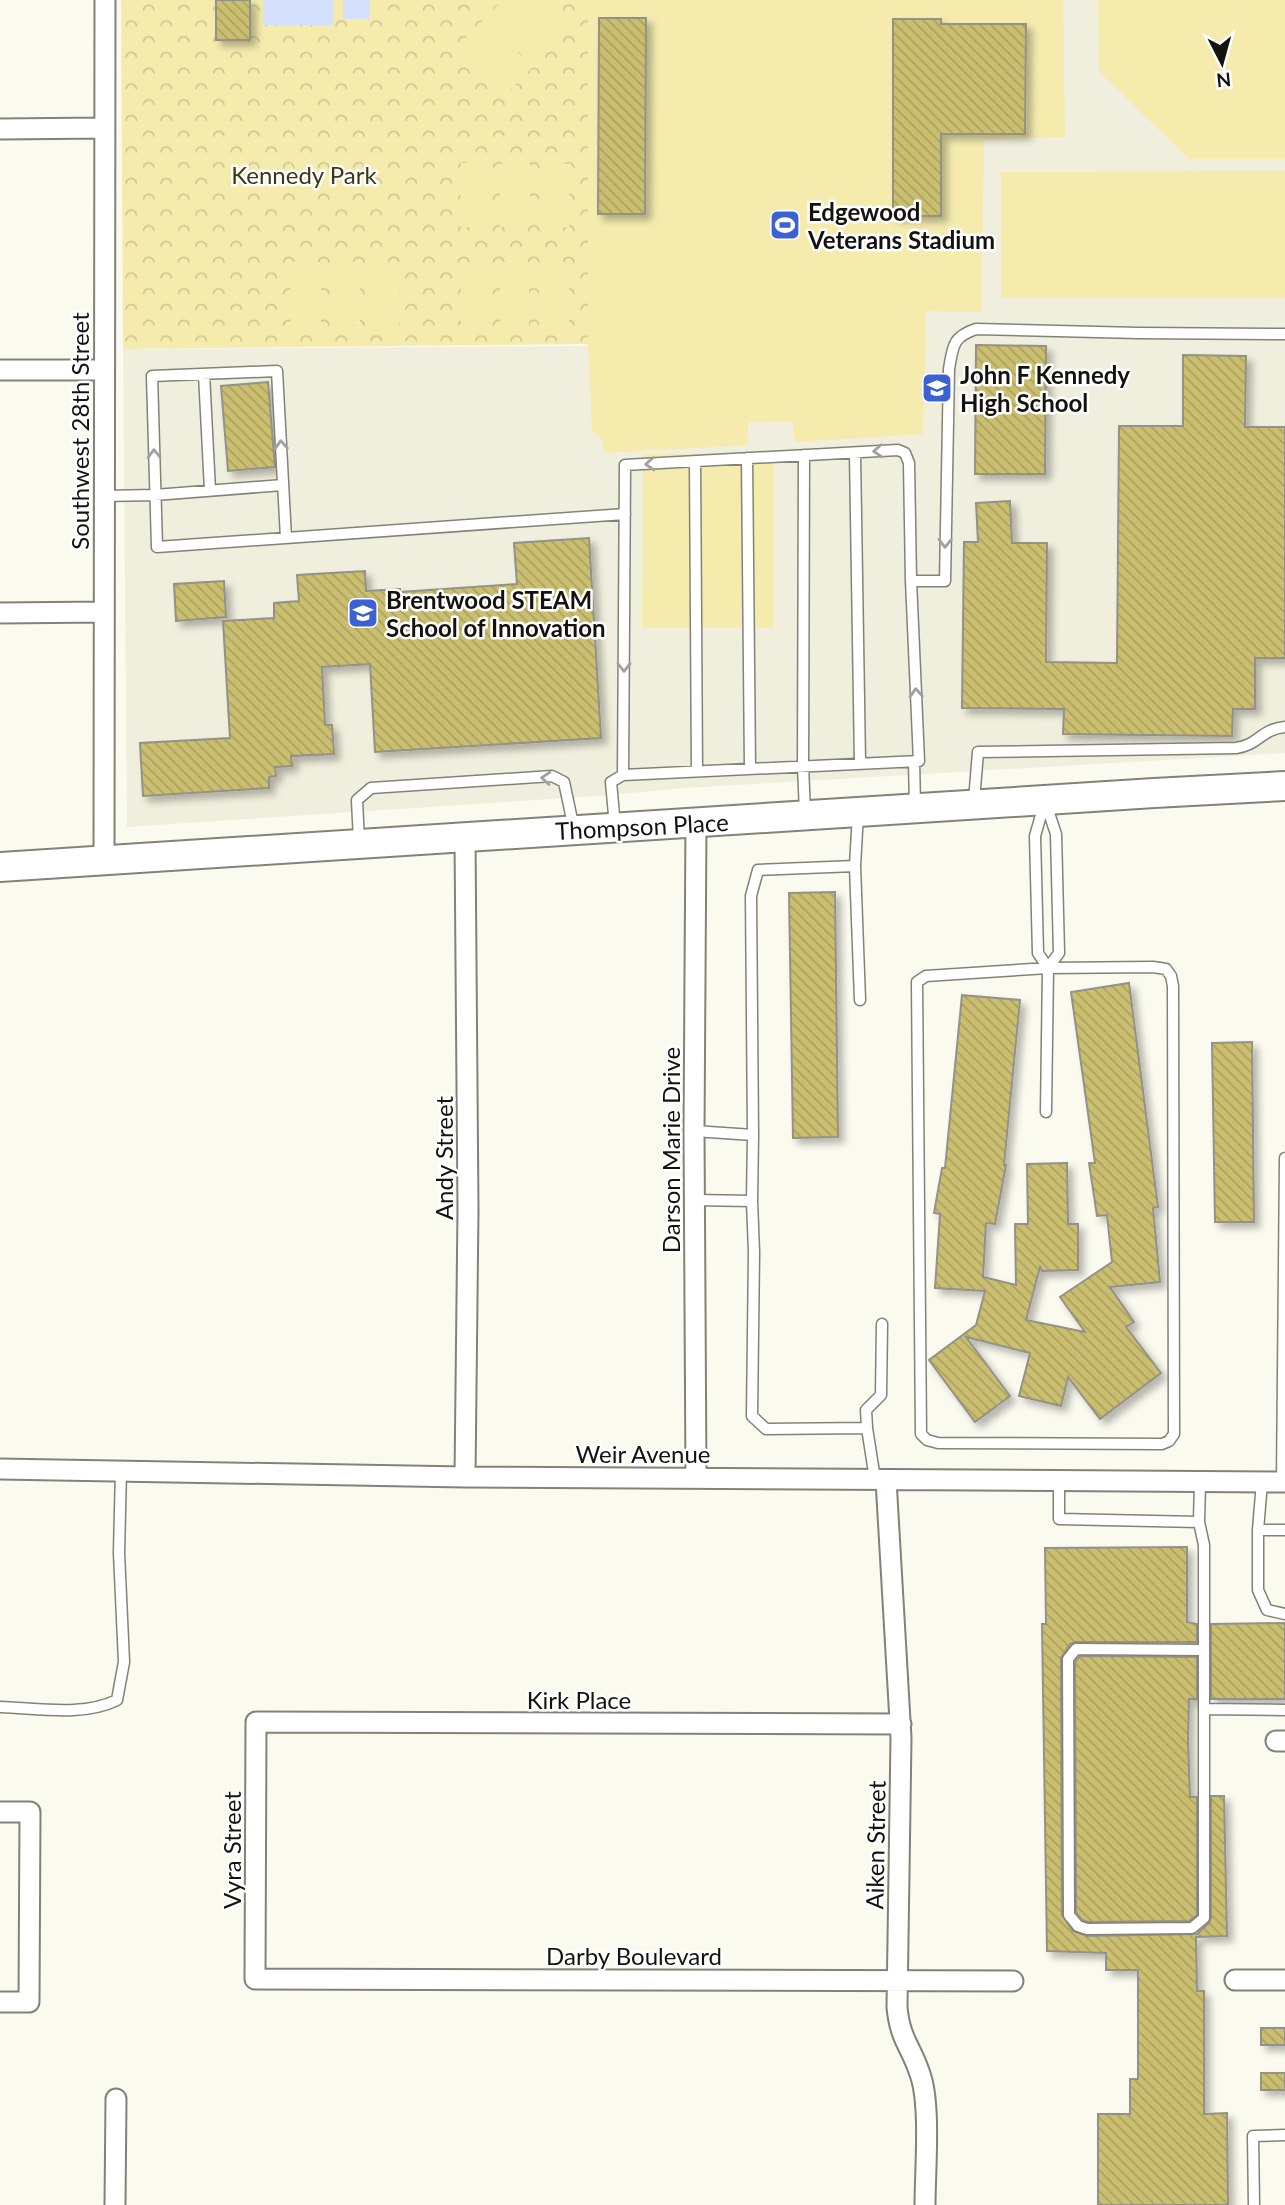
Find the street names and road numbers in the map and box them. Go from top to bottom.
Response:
street label: Southwest 28th Street [65,312,94,550]
street label: Thompson Place [555,807,729,845]
street label: Darson Marie Drive [656,1047,685,1253]
street label: Andy Street [429,1096,458,1220]
street label: Weir Avenue [576,1439,710,1468]
street label: Kirk Place [527,1685,631,1714]
street label: Aiken Street [859,1780,891,1910]
street label: Vyra Street [217,1791,246,1909]
street label: Darby Boulevard [546,1941,722,1970]

